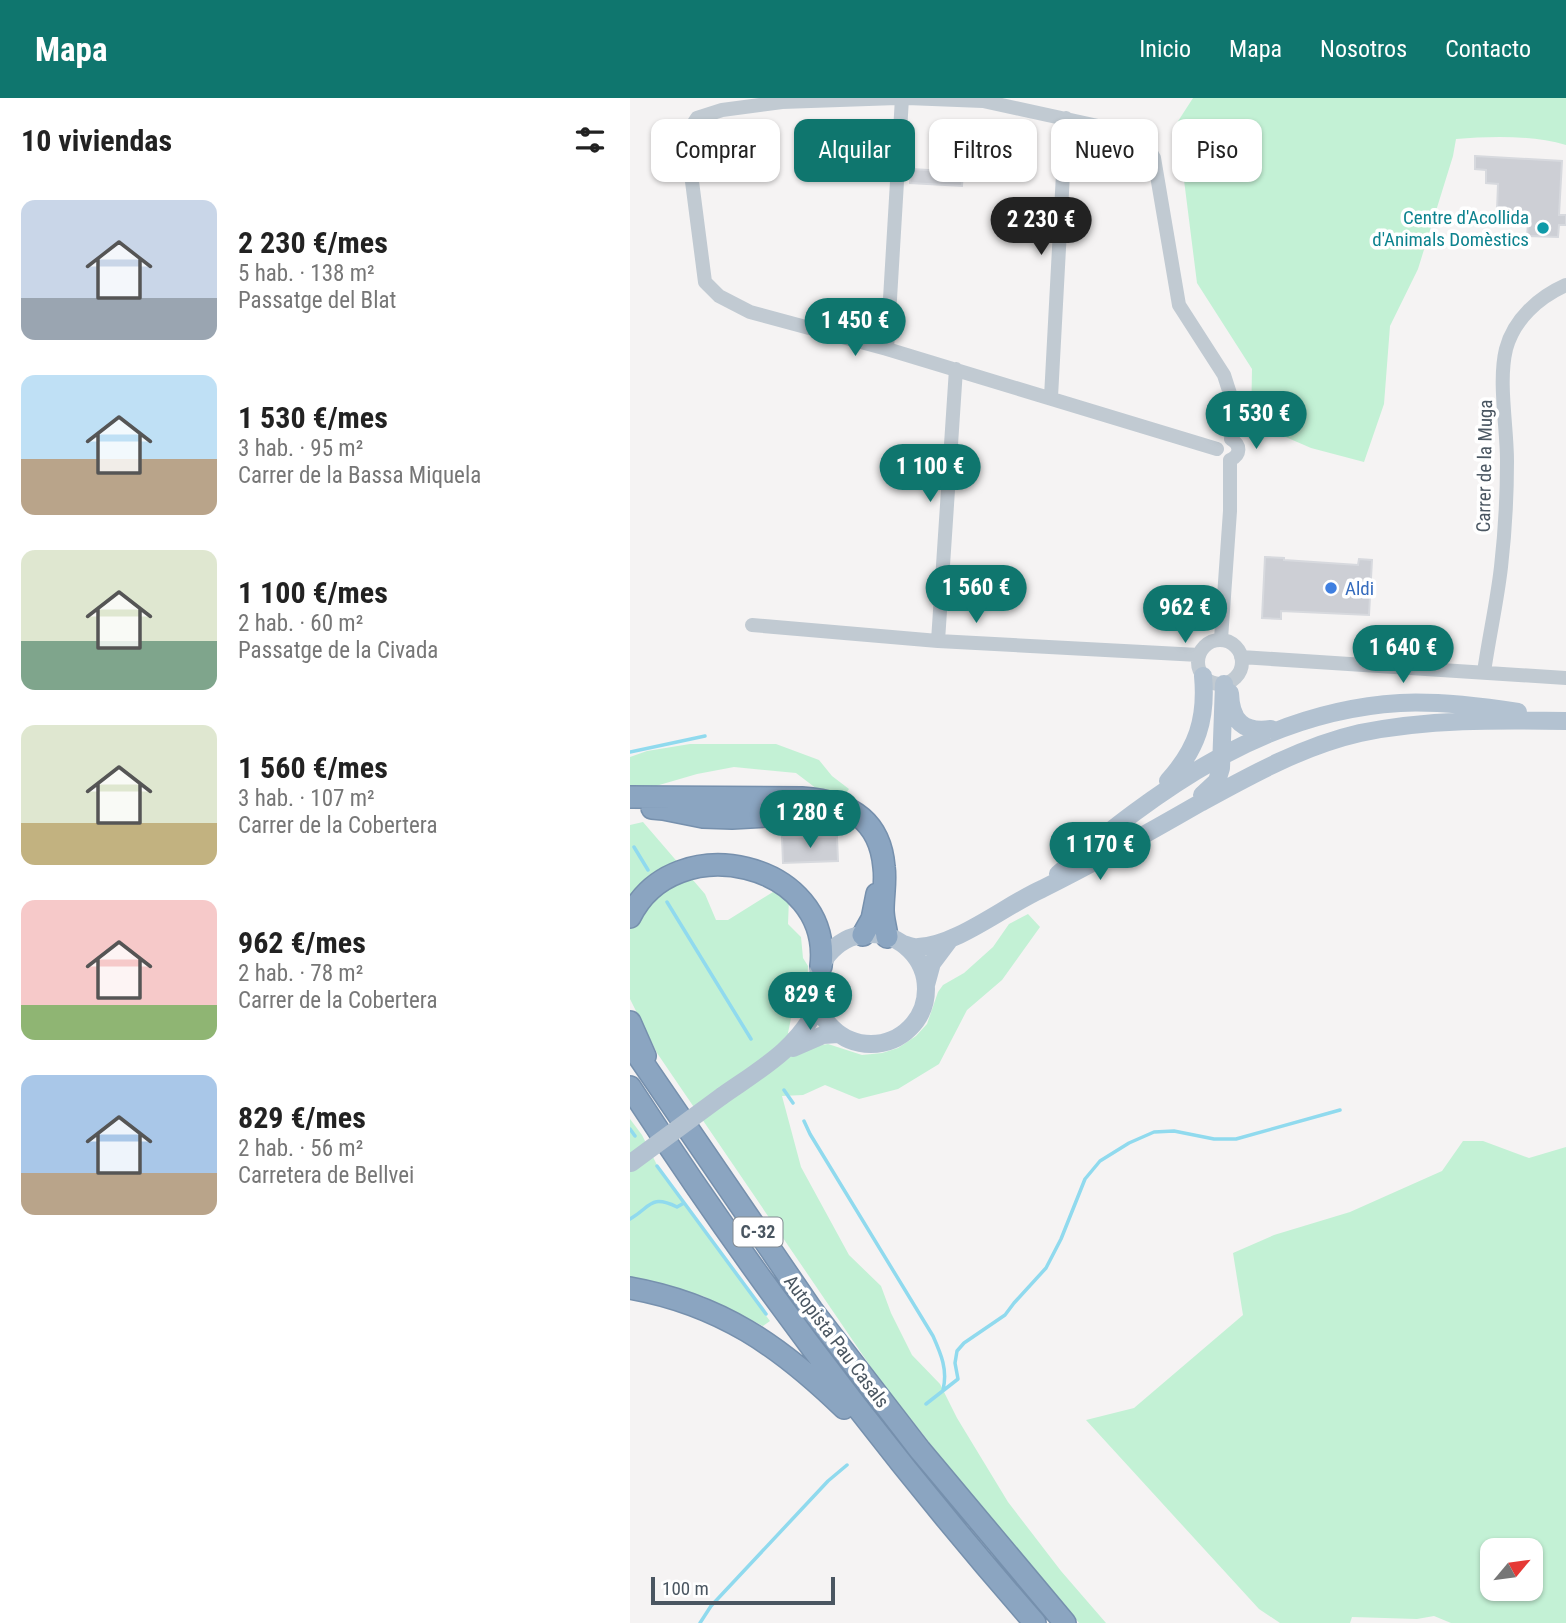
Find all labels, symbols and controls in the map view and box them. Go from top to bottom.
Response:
text: Mapa [35,30,107,69]
text: Inicio [1139,35,1191,63]
text: Mapa [1229,35,1282,63]
text: Nosotros [1320,35,1407,63]
text: Contacto [1445,35,1531,63]
chip: Comprar [651,119,780,182]
chip: Alquilar [794,119,915,182]
chip: Filtros [929,119,1037,182]
chip: Nuevo [1051,119,1158,182]
chip: Piso [1172,119,1262,182]
icon: filters [571,121,609,159]
text: 10 viviendas [21,123,172,158]
pin: 2 230 € [976,198,1106,257]
text: 2 230 € [1007,206,1075,233]
place label: Centre d'Acollida d'Animals Domèstics [1372,206,1529,251]
marker: Centre d'Acollida d'Animals Domèstics [1535,220,1551,236]
text: 2 230 €/mes [238,225,388,260]
icon: home [77,228,161,312]
text: 5 hab. · 138 m² [238,260,375,287]
text: Passatge del Blat [238,287,396,314]
pin: 1 450 € [790,299,920,358]
text: 1 450 € [821,307,889,334]
pin: 1 530 € [1191,392,1321,451]
street label: Carrer de la Muga [1472,399,1497,533]
text: 1 530 €/mes [238,400,388,435]
text: 1 530 € [1222,400,1290,427]
icon: home [77,403,161,487]
text: 3 hab. · 95 m² [238,435,363,462]
pin: 1 100 € [865,444,995,504]
text: 1 100 € [896,453,964,480]
text: Carrer de la Bassa Miquela [238,462,481,489]
pin: 1 560 € [911,566,1041,625]
text: 1 560 € [942,574,1010,601]
text: 1 100 €/mes [238,575,388,610]
place label: Aldi [1345,577,1374,600]
icon: home [77,578,161,662]
marker: Aldi [1323,580,1339,596]
pin: 962 € [1136,586,1234,645]
text: 962 € [1159,594,1211,621]
text: 2 hab. · 60 m² [238,610,363,637]
pin: 1 640 € [1338,626,1468,685]
text: 1 640 € [1369,634,1437,661]
text: Passatge de la Civada [238,637,438,664]
text: 1 560 €/mes [238,750,388,785]
icon: home [77,753,161,837]
text: 3 hab. · 107 m² [238,785,375,812]
pin: 1 280 € [745,790,875,850]
text: 1 280 € [776,799,844,826]
text: Carrer de la Cobertera [238,812,437,839]
pin: 1 170 € [1035,822,1165,882]
text: 1 170 € [1066,831,1134,858]
text: 962 €/mes [238,925,366,960]
icon: home [77,928,161,1012]
text: 2 hab. · 78 m² [238,960,363,987]
pin: 829 € [761,972,859,1032]
text: 829 € [784,981,836,1008]
text: Carrer de la Cobertera [238,987,437,1014]
text: 829 €/mes [238,1100,366,1135]
icon: home [77,1103,161,1187]
text: 2 hab. · 56 m² [238,1135,363,1162]
text: Carretera de Bellvei [238,1162,414,1189]
road number: C-32 [734,1218,782,1246]
street label: Autopista Pau Casals [779,1270,894,1412]
north arrow [1480,1538,1544,1601]
map controls [1480,1538,1543,1601]
scale bar [651,1574,835,1606]
text: 100 m [662,1577,709,1600]

